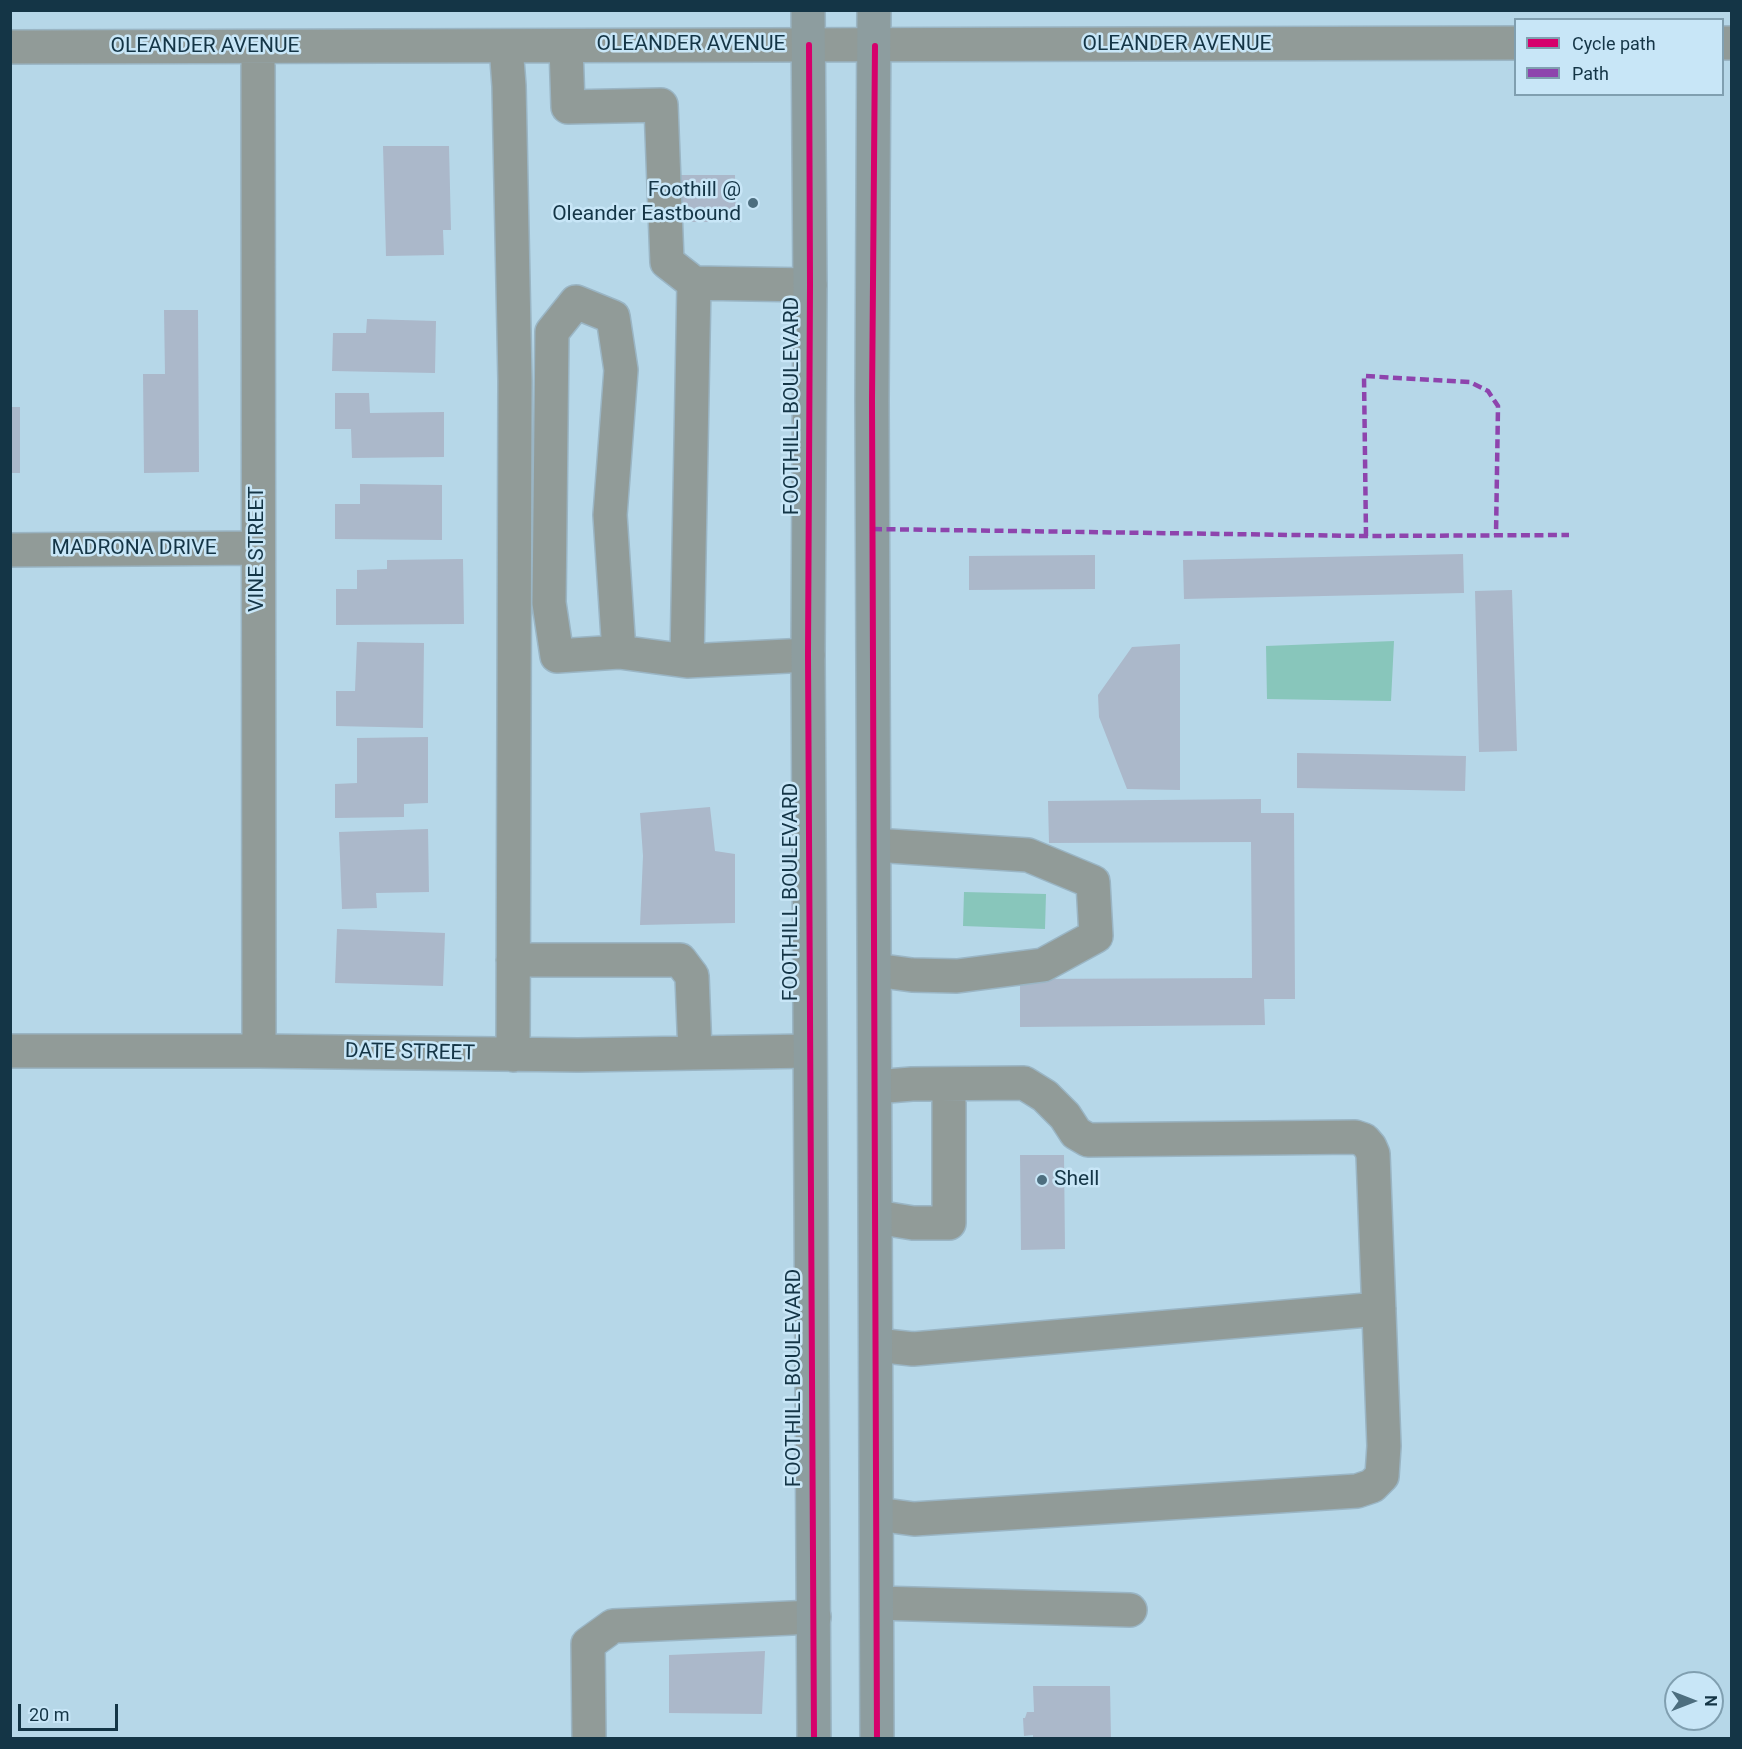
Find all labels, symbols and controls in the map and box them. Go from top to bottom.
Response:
legend [1514,18,1724,96]
street label: OLEANDER AVENUE [597,32,785,58]
street label: OLEANDER AVENUE [1083,32,1271,58]
text: Cycle path [1572,33,1656,54]
street label: OLEANDER AVENUE [111,34,299,60]
text: Path [1572,63,1609,84]
place label: Foothill @ Oleander Eastbound [552,178,741,228]
marker: Foothill @ Oleander Eastbound [746,196,760,210]
street label: FOOTHILL BOULEVARD [780,297,806,515]
street label: VINE STREET [245,486,271,612]
street label: MADRONA DRIVE [51,536,217,562]
street label: FOOTHILL BOULEVARD [779,783,805,1001]
street label: DATE STREET [345,1039,475,1067]
place label: Shell [1054,1167,1099,1193]
marker: Shell [1035,1173,1049,1187]
street label: FOOTHILL BOULEVARD [782,1269,808,1487]
north arrow [1664,1671,1724,1731]
scale bar [21,1692,122,1730]
text: N [1701,1695,1720,1707]
text: 20 m [29,1704,69,1725]

